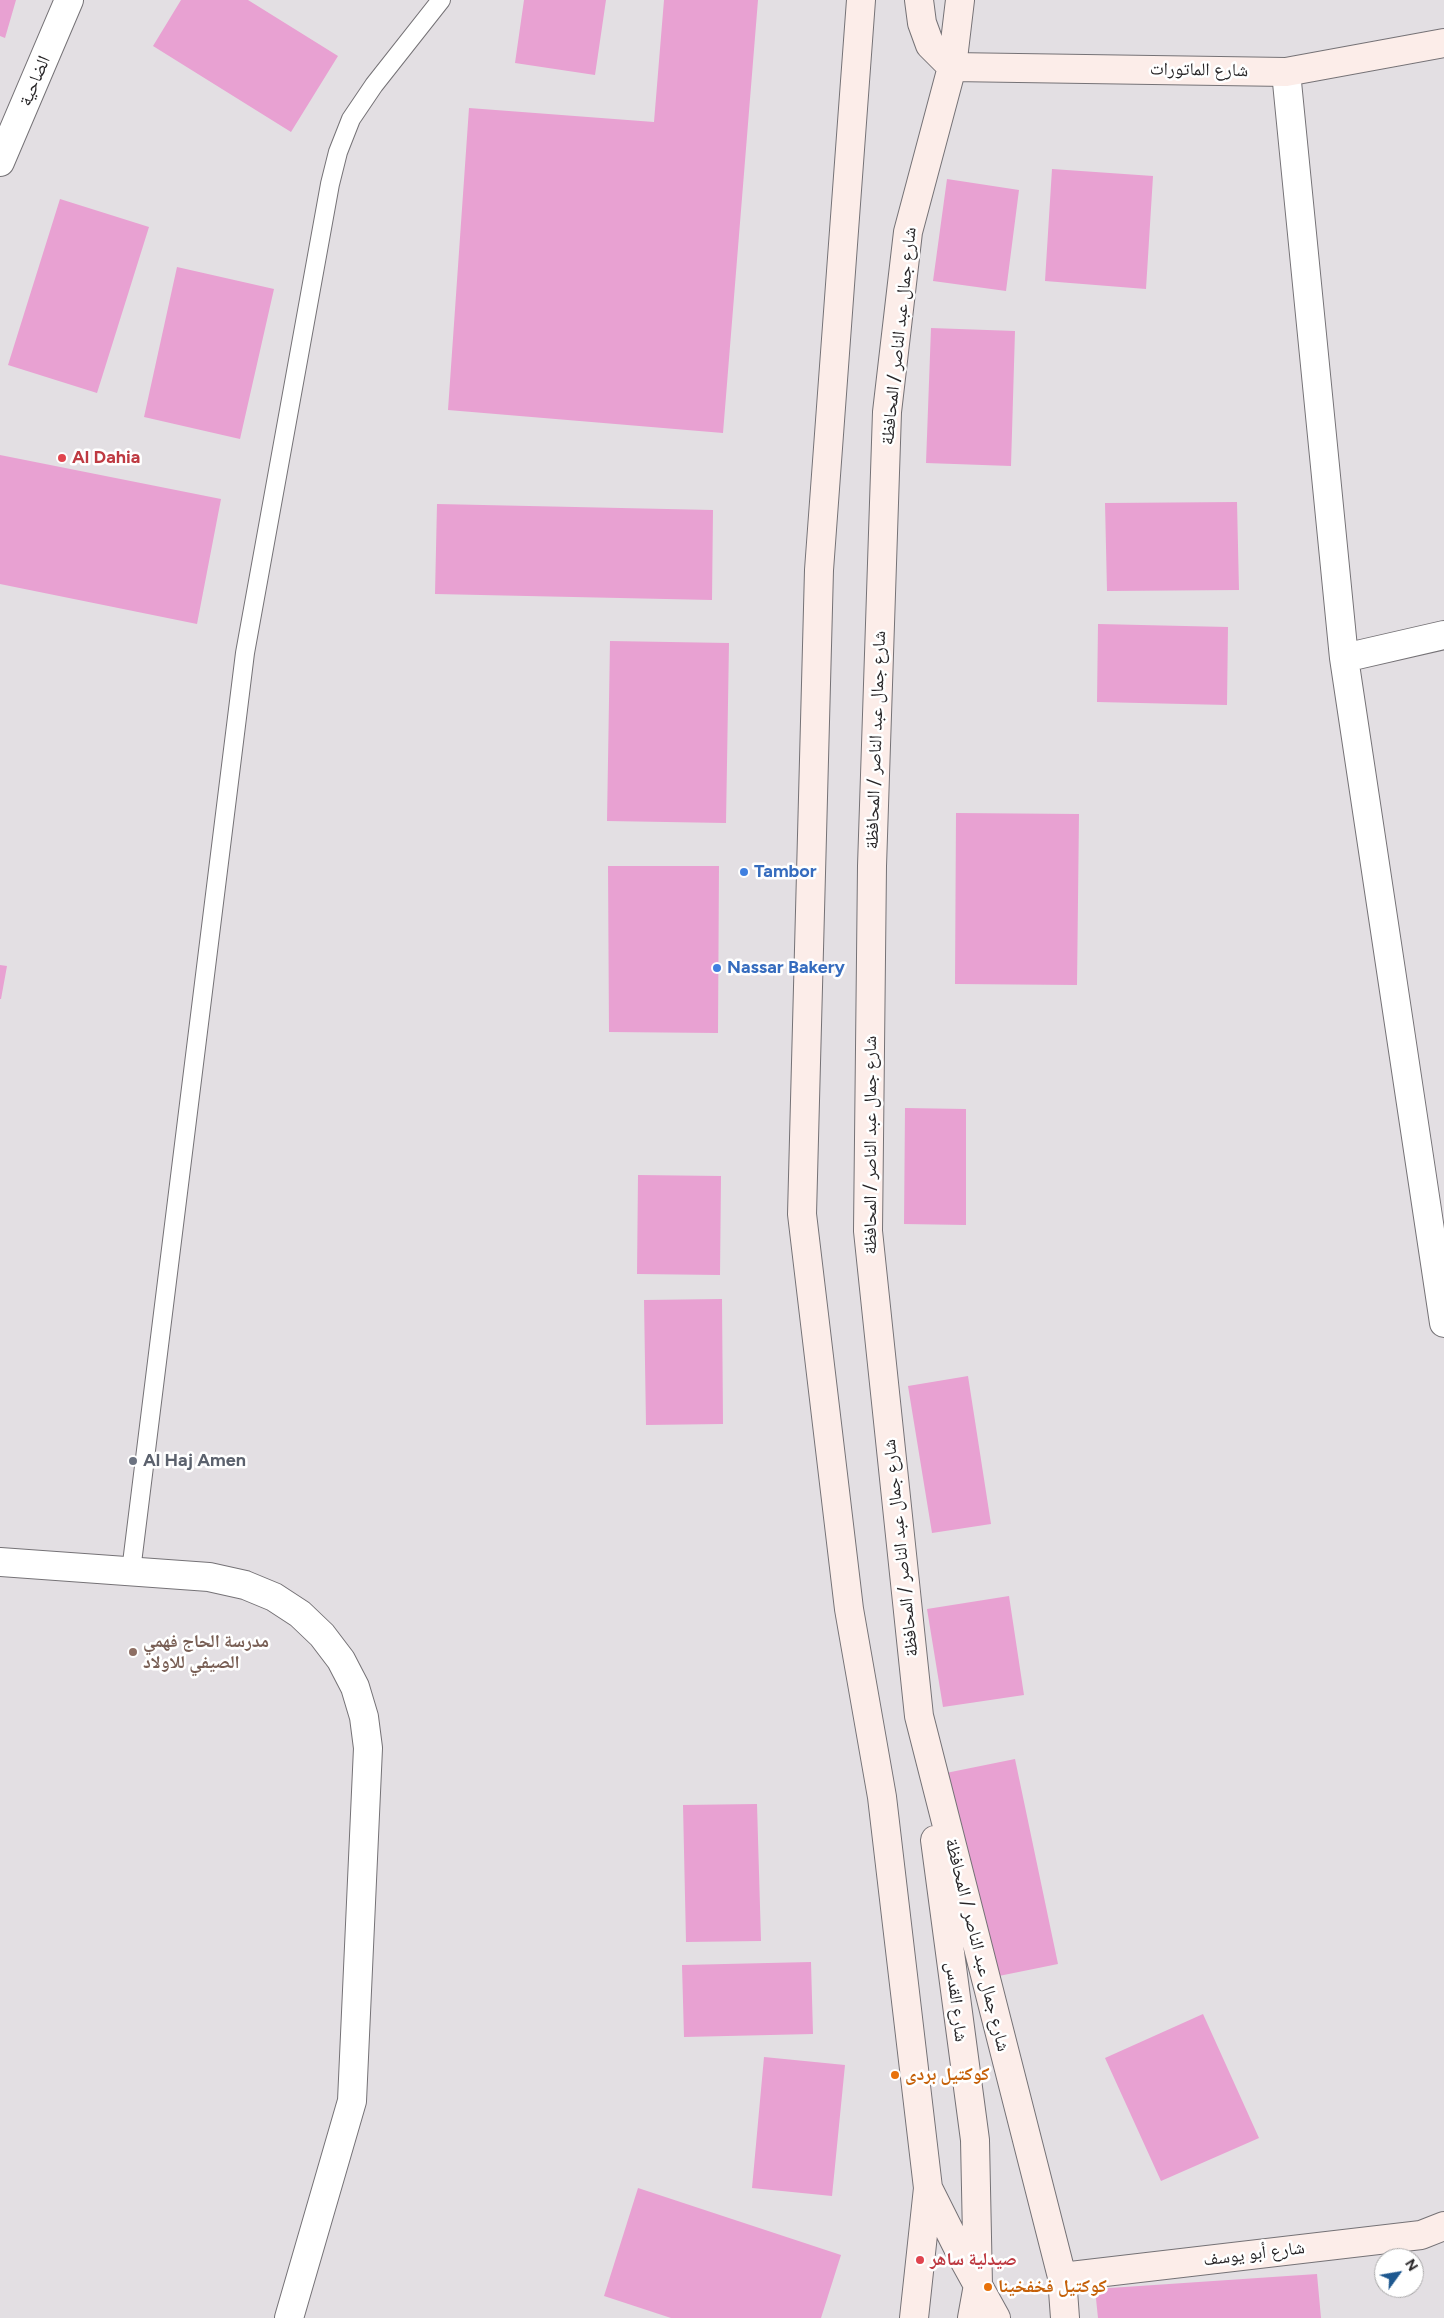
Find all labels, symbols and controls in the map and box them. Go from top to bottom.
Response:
street label: الضاحية [15,53,55,109]
street label: شارع الماتورات [1150,58,1248,82]
street label: شارع جمال عبد الناصر / المحافظة [877,226,921,446]
place label: Al Dahia [72,447,140,469]
marker: Al Dahia [56,452,68,464]
street label: شارع جمال عبد الناصر / المحافظة [861,630,891,850]
place label: Tambor [754,861,817,883]
marker: Tambor [738,866,750,878]
place label: Nassar Bakery [727,957,845,979]
marker: Nassar Bakery [711,962,723,974]
street label: شارع جمال عبد الناصر / المحافظة [860,1036,882,1254]
street label: شارع جمال عبد الناصر / المحافظة [879,1438,923,1658]
place label: Al Haj Amen [143,1450,246,1472]
marker: Al Haj Amen [127,1455,139,1467]
place label: مدرسة الحاج فهمي الصيفي للاولاد [143,1631,269,1674]
marker: مدرسة الحاج فهمي الصيفي للاولاد [127,1646,139,1658]
street label: شارع جمال عبد الناصر / المحافظة [940,1836,1014,2054]
street label: شارع القدس [940,1961,972,2043]
place label: كوكتيل بردى [905,2064,989,2086]
marker: كوكتيل بردى [889,2069,901,2081]
street label: شارع أبو يوسف [1202,2237,1306,2271]
north arrow [1374,2248,1424,2298]
place label: صيدلية ساهر [930,2249,1017,2271]
marker: صيدلية ساهر [914,2254,926,2266]
text: N [1401,2256,1421,2274]
place label: كوكتيل فخفخينا [998,2276,1107,2298]
marker: كوكتيل فخفخينا [982,2281,994,2293]

